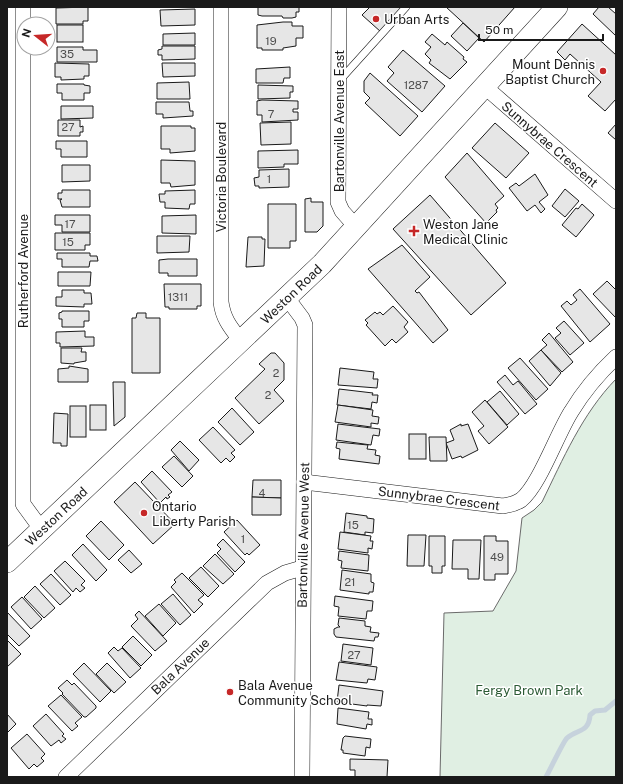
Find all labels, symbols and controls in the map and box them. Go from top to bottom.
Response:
place label: Urban Arts [384,12,449,27]
marker: Urban Arts [371,14,381,24]
north arrow [16,16,56,56]
scale bar [479,16,603,42]
text: 50 m [485,23,513,37]
text: N [19,27,33,39]
house number: 19 [265,35,277,47]
house number: 35 [60,48,74,60]
street label: Bartonville Avenue East [332,50,347,192]
place label: Mount Dennis Baptist Church [505,57,595,87]
marker: Mount Dennis Baptist Church [598,66,608,76]
house number: 1287 [404,79,429,91]
street label: Sunnybrae Crescent [498,98,601,190]
house number: 7 [268,108,275,120]
house number: 27 [61,121,75,133]
street label: Victoria Boulevard [214,122,229,232]
house number: 1 [267,173,271,185]
street label: Rutherford Avenue [16,214,31,328]
place label: Weston Jane Medical Clinic [423,217,508,247]
house number: 17 [64,218,76,230]
marker: Weston Jane Medical Clinic [408,225,420,237]
house number: 15 [62,236,74,248]
street label: Weston Road [258,261,325,327]
house number: 1311 [168,291,188,303]
house number: 2 [273,367,280,379]
house number: 2 [265,389,272,401]
street label: Bartonville Avenue West [295,462,312,608]
street label: Weston Road [22,484,90,549]
street label: Sunnybrae Crescent [377,484,501,513]
house number: 4 [259,487,266,499]
place label: Ontario Liberty Parish [152,499,236,529]
marker: Ontario Liberty Parish [139,508,149,518]
house number: 15 [347,519,359,531]
house number: 1 [241,533,245,545]
house number: 49 [490,551,504,563]
house number: 21 [344,576,356,588]
street label: Bala Avenue [148,635,212,698]
house number: 27 [347,649,361,661]
place label: Bala Avenue Community School [238,678,352,708]
park label: Fergy Brown Park [475,683,583,698]
marker: Bala Avenue Community School [225,687,235,697]

